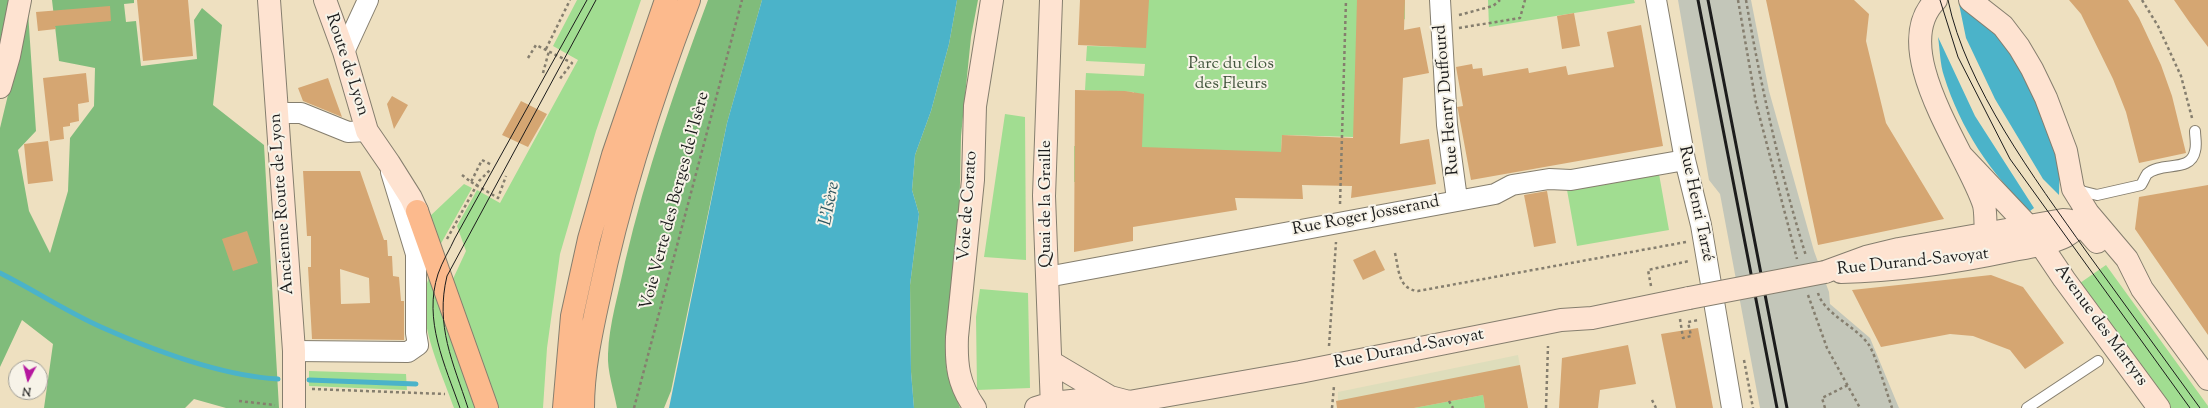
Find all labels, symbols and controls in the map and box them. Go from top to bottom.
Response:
street label: Route de Lyon [320,11,372,119]
street label: Rue Henry Duffourd [1431,24,1465,176]
park label: Parc du clos des Fleurs [1188,55,1274,95]
street label: Voie Verte des Berges de l'Isère [637,90,715,312]
street label: Ancienne Route de Lyon [266,113,300,295]
street label: Quai de la Graille [1037,140,1057,268]
street label: Rue Henri Tarzé [1673,144,1717,264]
street label: Voie de Corato [955,150,983,262]
water label: L'Isère [816,180,846,228]
street label: Rue Roger Josserand [1291,193,1441,241]
street label: Rue Durand-Savoyat [1836,245,1990,281]
street label: Avenue des Martyrs [2049,261,2151,391]
street label: Rue Durand-Savoyat [1332,325,1486,375]
north arrow [8,360,48,400]
text: N [21,382,32,399]

